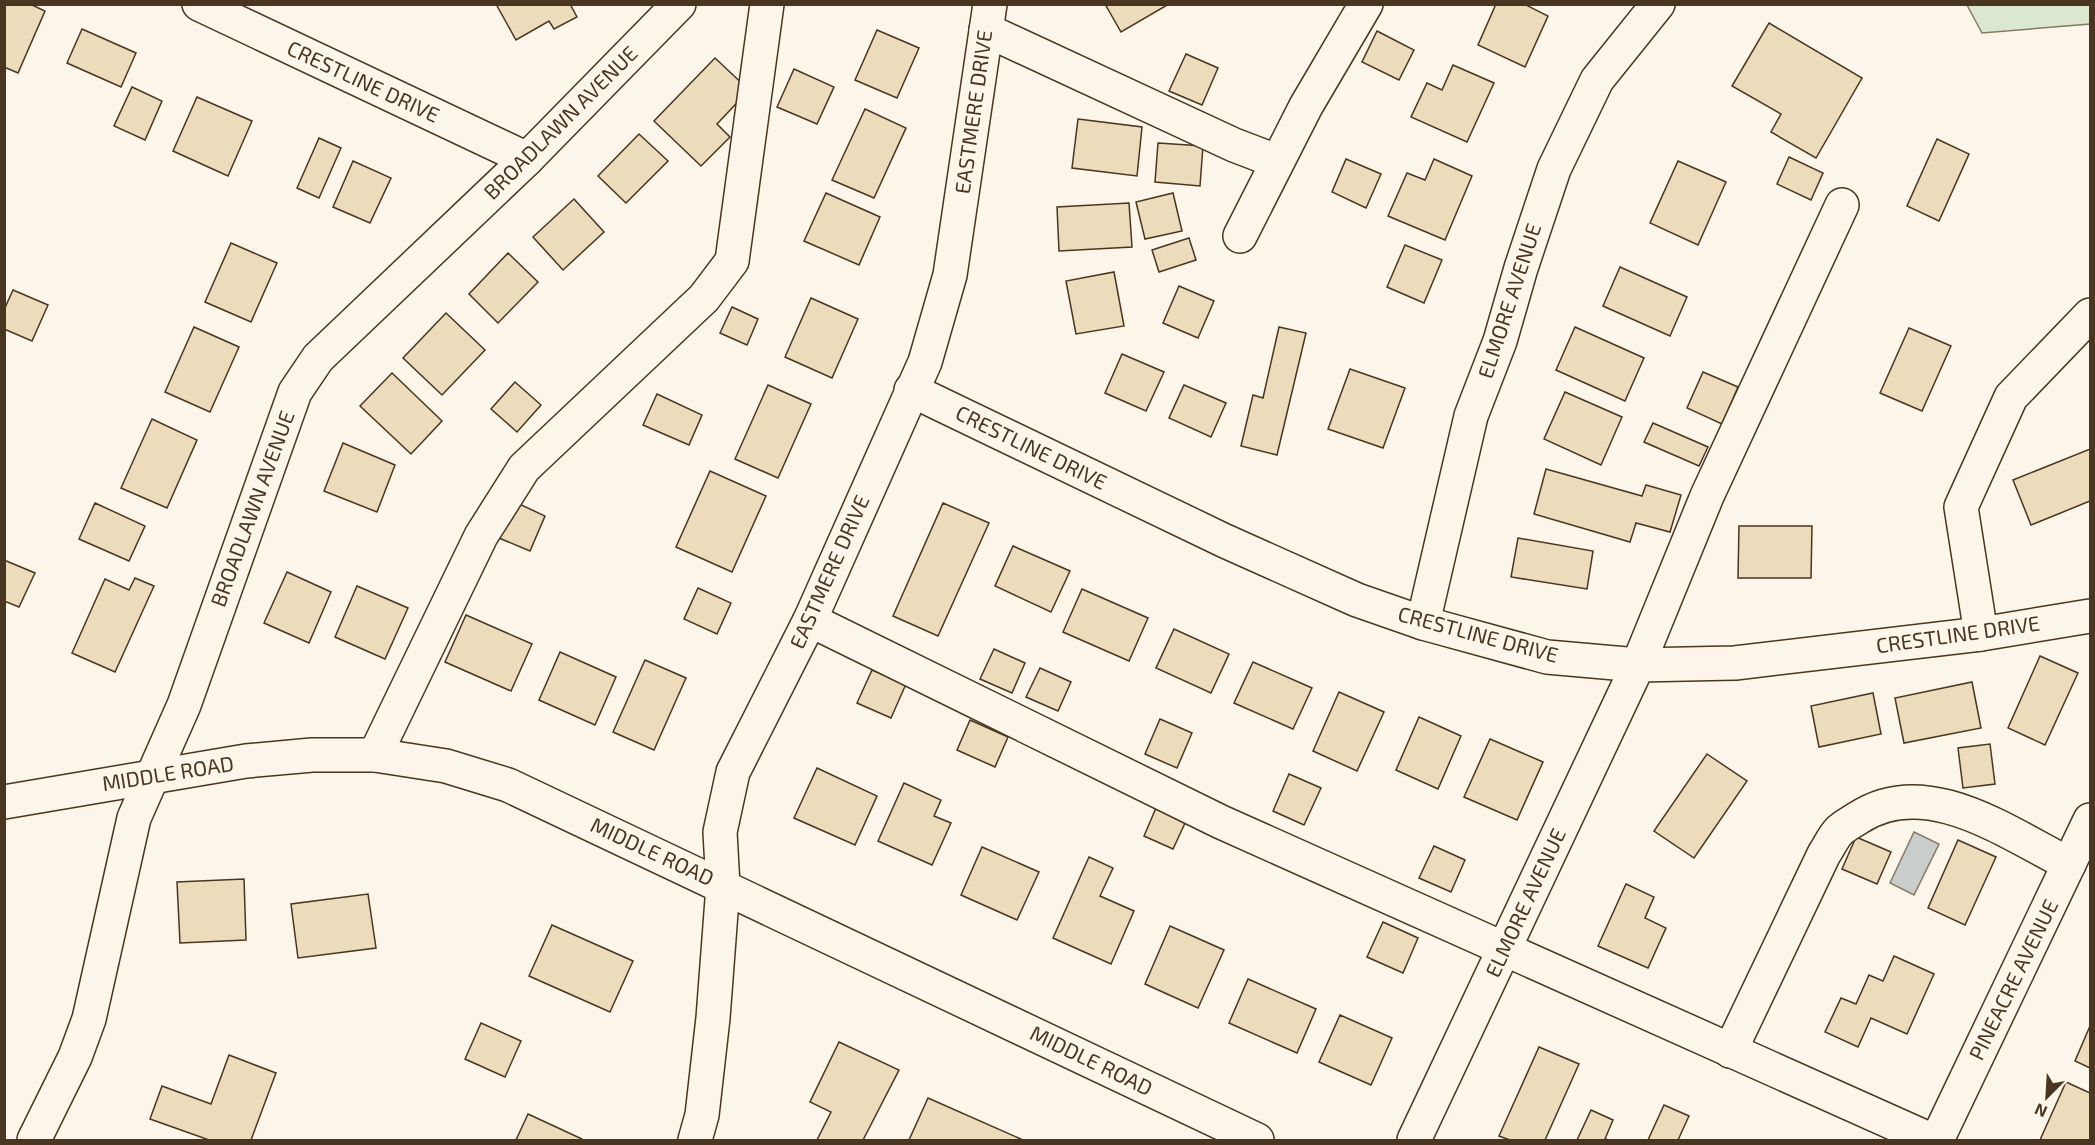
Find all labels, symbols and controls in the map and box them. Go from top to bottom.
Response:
street label: EASTMERE DRIVE [949,28,996,195]
street label: CRESTLINE DRIVE [283,34,444,127]
street label: BROADLAWN AVENUE [478,40,642,204]
street label: ELMORE AVENUE [1472,220,1545,381]
street label: CRESTLINE DRIVE [952,399,1111,494]
street label: BROADLAWN AVENUE [204,407,299,610]
street label: EASTMERE DRIVE [784,491,874,652]
street label: CRESTLINE DRIVE [1395,600,1561,667]
street label: CRESTLINE DRIVE [1874,610,2041,657]
street label: MIDDLE ROAD [100,750,235,795]
street label: MIDDLE ROAD [587,811,718,890]
street label: ELMORE AVENUE [1479,824,1570,981]
street label: PINEACRE AVENUE [1963,895,2062,1064]
street label: MIDDLE ROAD [1026,1019,1157,1100]
north arrow [2017,1067,2077,1127]
text: N [2032,1100,2050,1122]

